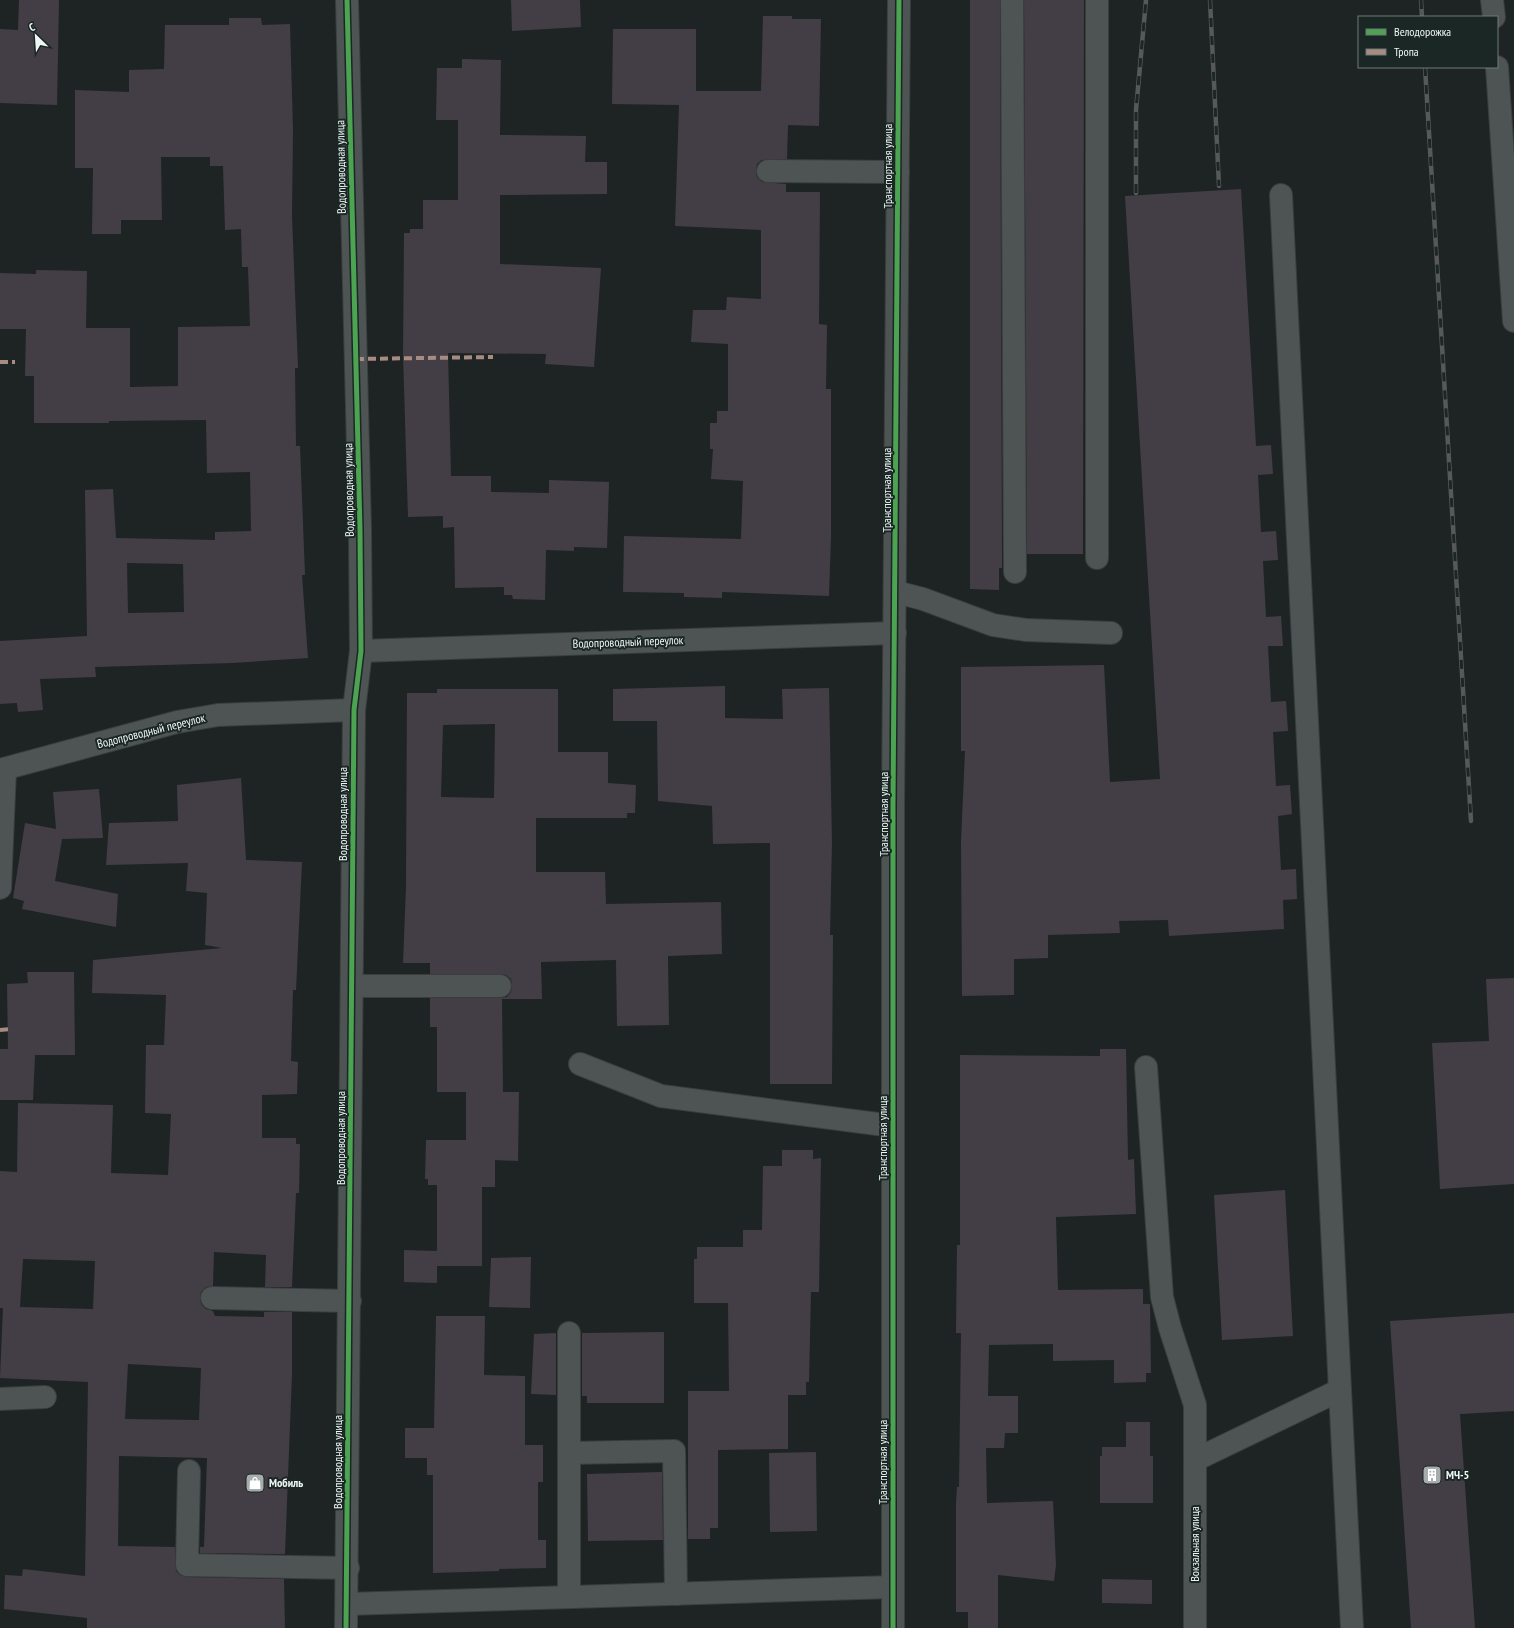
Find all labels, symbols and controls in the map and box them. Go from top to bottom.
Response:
north arrow [16,16,56,56]
legend [1358,16,1498,68]
text: С [27,20,37,34]
text: Велодорожка [1394,24,1451,39]
text: Тропа [1394,44,1419,59]
street label: Водопроводная улица [332,120,349,214]
street label: Транспортная улица [880,123,895,208]
street label: Водопроводная улица [340,443,357,537]
street label: Транспортная улица [879,447,894,532]
street label: Водопроводный переулок [572,632,684,651]
street label: Водопроводный переулок [95,710,207,751]
street label: Водопроводная улица [335,767,350,861]
street label: Транспортная улица [876,771,891,856]
street label: Водопроводная улица [333,1091,348,1185]
street label: Транспортная улица [875,1095,890,1180]
street label: Водопроводная улица [330,1415,345,1509]
street label: Транспортная улица [875,1419,890,1504]
building icon: МЧ-5 [1421,1464,1443,1486]
place label: МЧ-5 [1446,1467,1469,1482]
shop icon: Мобиль [244,1472,266,1494]
place label: Мобиль [269,1475,303,1490]
street label: Вокзальная улица [1187,1506,1202,1582]

